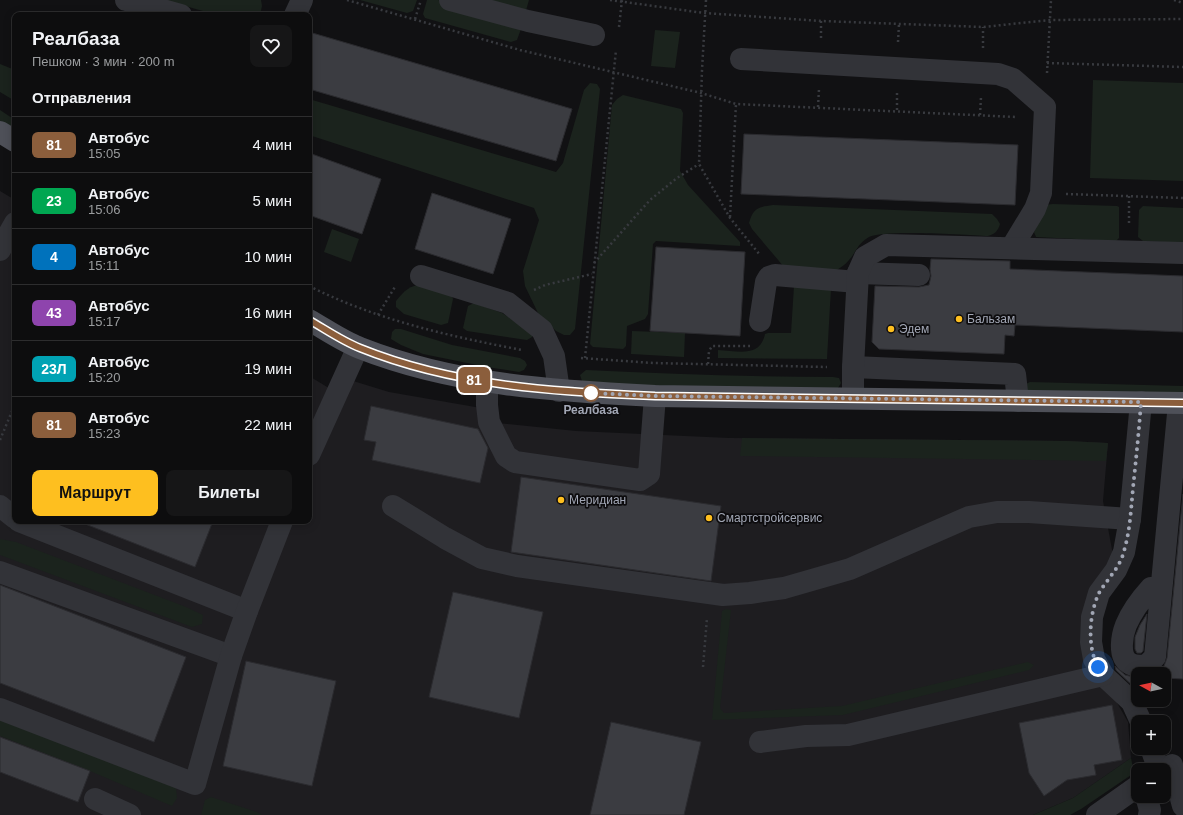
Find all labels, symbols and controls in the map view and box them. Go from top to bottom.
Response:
button: heart [250,25,292,67]
text: Реалбаза [32,28,119,49]
text: Пешком · 3 мин · 200 m [32,54,174,69]
text: Отправления [32,89,131,106]
text: Автобус [88,129,150,146]
text: 4 мин [253,136,292,153]
text: 81 [46,137,62,153]
text: 15:05 [88,146,121,161]
text: Автобус [88,185,150,202]
text: 5 мин [253,192,292,209]
text: 23 [46,193,62,209]
text: 15:06 [88,202,121,217]
text: Автобус [88,241,150,258]
text: 10 мин [244,248,292,265]
text: 4 [50,249,58,265]
text: 15:11 [88,258,120,273]
text: Автобус [88,297,150,314]
text: 16 мин [244,304,292,321]
text: 43 [46,305,62,321]
place label: Бальзам [967,312,1015,326]
text: 15:17 [88,314,121,329]
marker: Бальзам [954,314,964,324]
place label: Эдем [899,322,929,336]
marker: Эдем [886,324,896,334]
text: Автобус [88,353,150,370]
text: 19 мин [244,360,292,377]
text: 23Л [41,361,67,377]
line badge: 81 [456,367,492,393]
text: 15:20 [88,370,121,385]
text: 81 [466,372,482,388]
marker: Реалбаза [582,384,600,402]
place label: Реалбаза [563,403,619,417]
text: Автобус [88,409,150,426]
text: 22 мин [244,416,292,433]
text: 81 [46,417,62,433]
text: 15:23 [88,426,121,441]
button: Маршрут [32,470,158,516]
button: Билеты [166,470,292,516]
place label: Меридиан [569,493,626,507]
marker: Меридиан [556,495,566,505]
place label: Смартстройсервис [717,511,822,525]
marker: Смартстройсервис [704,513,714,523]
your location [1088,657,1108,677]
north arrow [1131,667,1171,707]
map controls [1131,667,1171,803]
button: + [1131,715,1171,755]
button: − [1131,763,1171,803]

